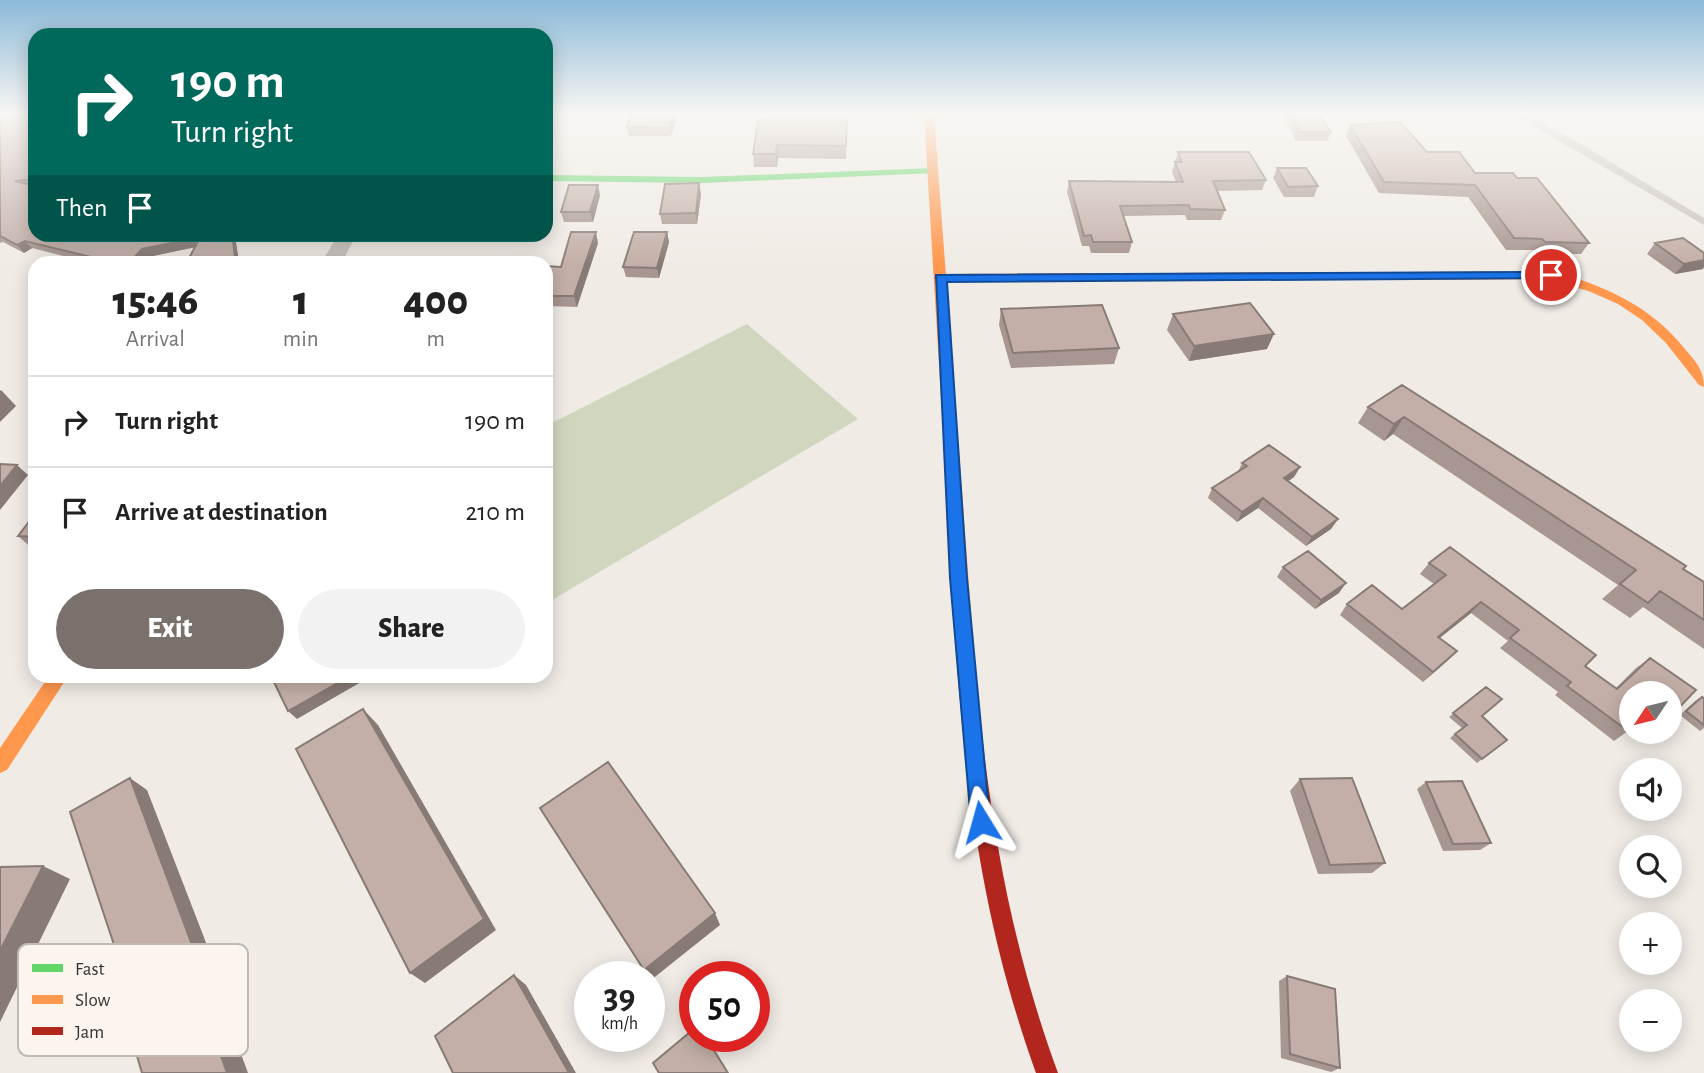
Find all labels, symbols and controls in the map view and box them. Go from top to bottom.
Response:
icon: right [56,56,147,147]
text: 190 m [171,58,285,107]
text: Turn right [171,116,293,148]
icon: arrive [121,189,159,227]
text: Then [56,195,107,221]
pin [1521,245,1581,305]
icon: arrive [1532,256,1570,294]
text: 15:46 [113,280,198,322]
text: 1 [293,280,308,322]
text: 400 [403,280,468,322]
text: Arrival [126,328,185,351]
text: min [283,328,319,351]
text: m [427,328,445,351]
icon: right [56,403,94,441]
text: Turn right [115,408,218,434]
text: 190 m [465,408,525,434]
icon: arrive [56,494,94,532]
text: Arrive at destination [115,499,328,525]
text: 210 m [465,499,525,525]
button: Exit [56,589,284,669]
button: Share [298,589,525,669]
north arrow [1619,681,1682,744]
map controls [1619,681,1682,1052]
button: sound [1619,758,1682,821]
position arrow [944,785,1018,859]
button: search [1619,835,1682,898]
button: + [1619,912,1682,975]
legend [18,944,248,1056]
text: Fast [75,960,105,979]
speed limit sign: 50 [679,961,770,1052]
text: 39 [603,980,635,1015]
button: − [1619,989,1682,1052]
text: Slow [75,991,111,1010]
text: km/h [601,1015,638,1033]
text: Jam [75,1023,104,1042]

